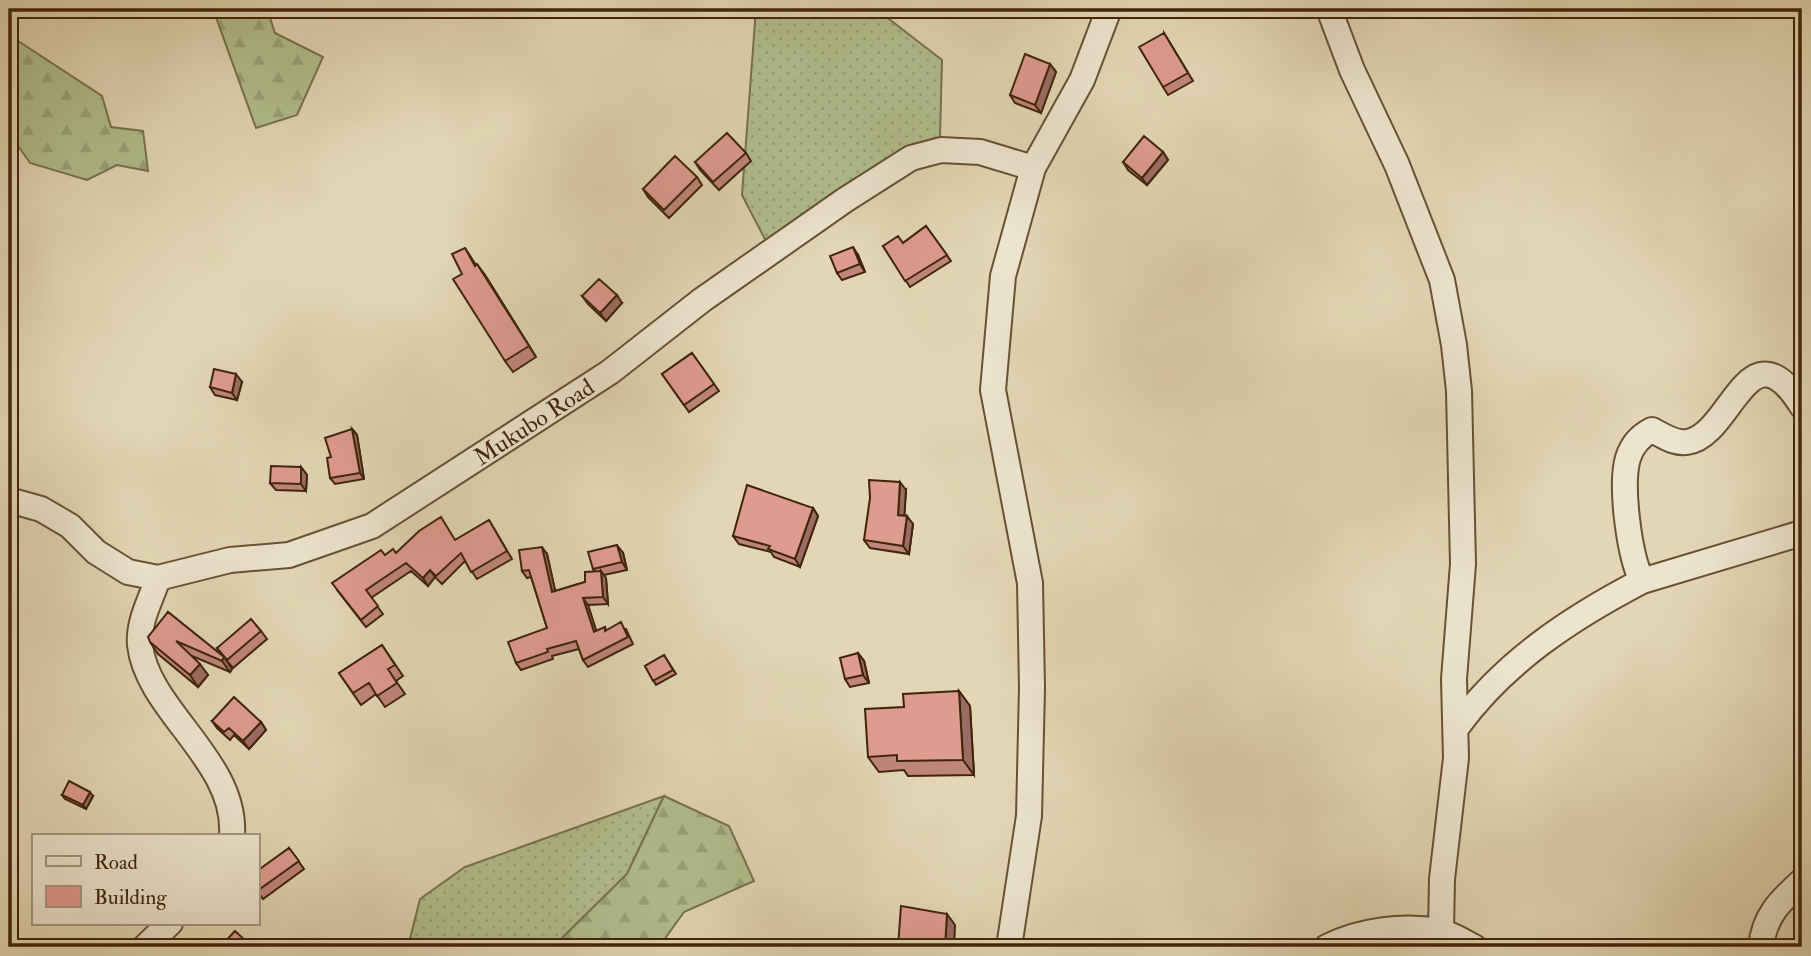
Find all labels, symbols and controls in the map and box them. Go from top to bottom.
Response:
street label: Mukubo Road [468,372,601,473]
legend [32,834,259,925]
text: Road [94,849,139,876]
text: Building [94,884,167,911]

